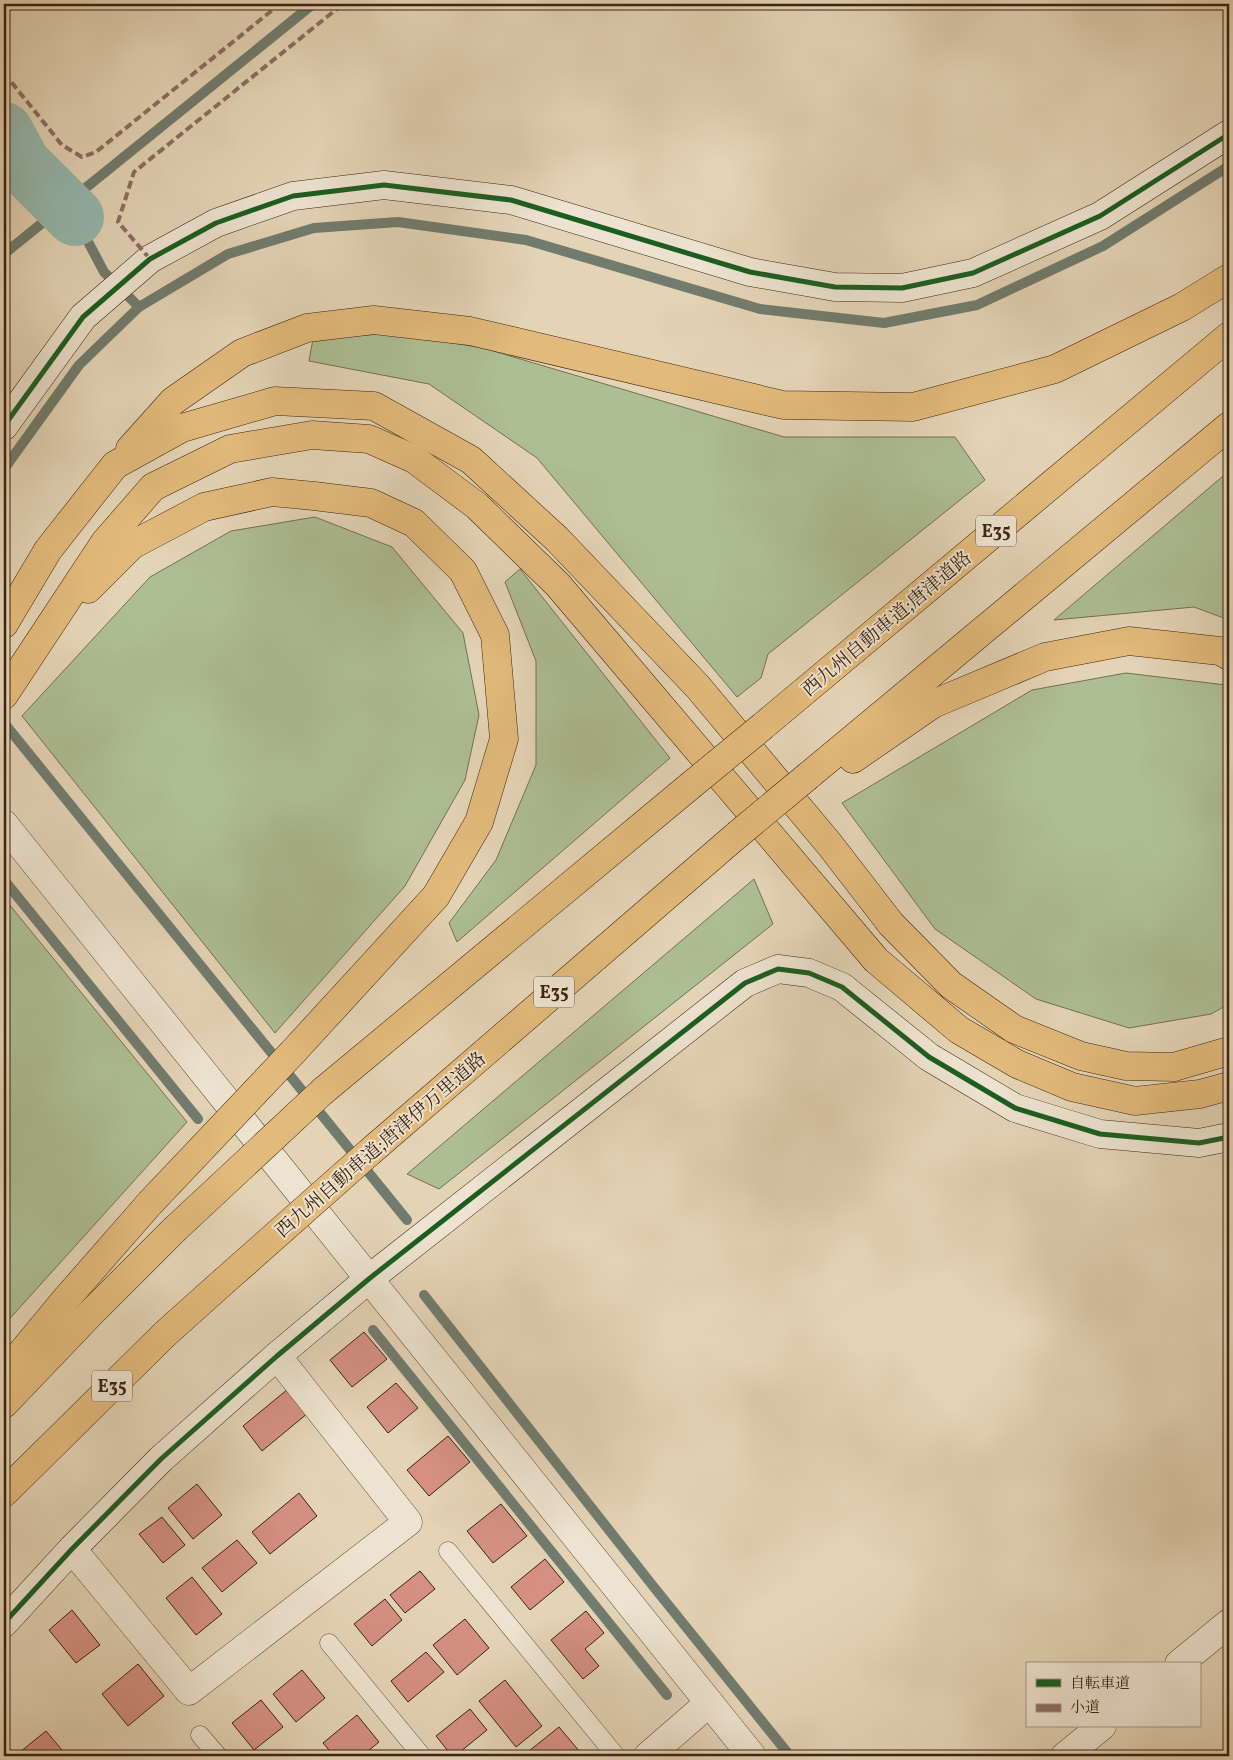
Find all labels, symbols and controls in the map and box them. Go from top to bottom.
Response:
road number: E35 [976,516,1016,546]
street label: 西九州自動車道;唐津道路 [797,546,978,703]
road number: E35 [534,976,574,1008]
street label: 西九州自動車道;唐津伊万里道路 [271,1047,492,1244]
road number: E35 [92,1370,132,1402]
legend [1026,1662,1200,1728]
text: 自転車道 [1070,1674,1130,1695]
text: 小道 [1070,1698,1100,1719]

